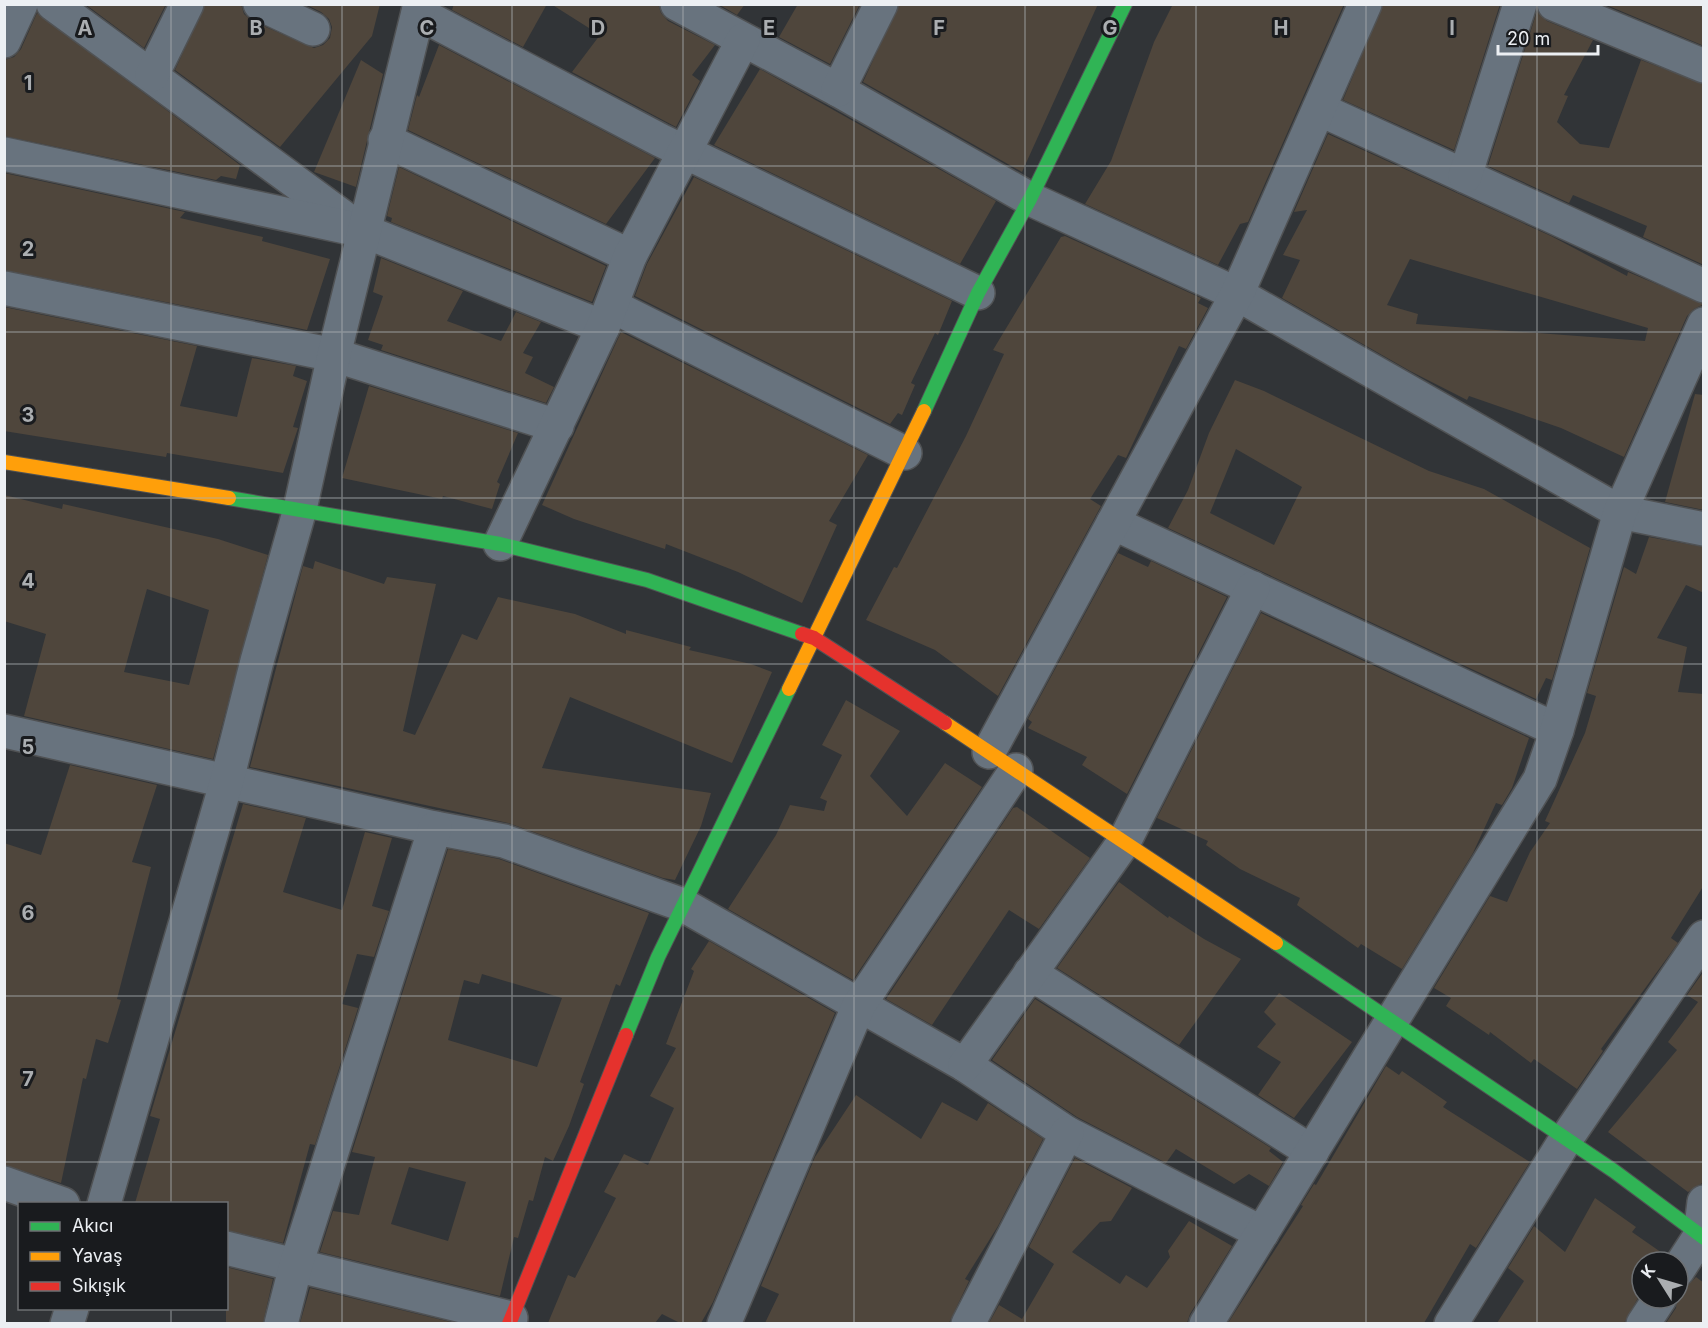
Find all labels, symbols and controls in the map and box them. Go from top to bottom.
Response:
text: A [78,16,93,40]
text: B [249,16,263,40]
text: C [420,16,434,40]
text: D [591,16,605,40]
text: E [763,16,775,40]
text: F [933,16,945,40]
text: G [1102,16,1118,40]
text: H [1274,16,1288,40]
text: I [1449,16,1455,40]
scale bar [1498,18,1598,56]
text: 20 m [1507,28,1550,49]
text: 1 [24,71,32,95]
text: 2 [22,237,34,261]
text: 3 [22,403,34,427]
text: 4 [21,569,35,593]
text: 5 [22,735,34,759]
text: 6 [22,901,35,925]
text: 7 [22,1067,34,1091]
legend [18,1202,228,1310]
text: Akıcı [72,1215,113,1236]
text: Yavaş [72,1245,122,1266]
north arrow [1630,1250,1690,1310]
text: K [1637,1260,1660,1282]
text: Sıkışık [72,1275,126,1296]

